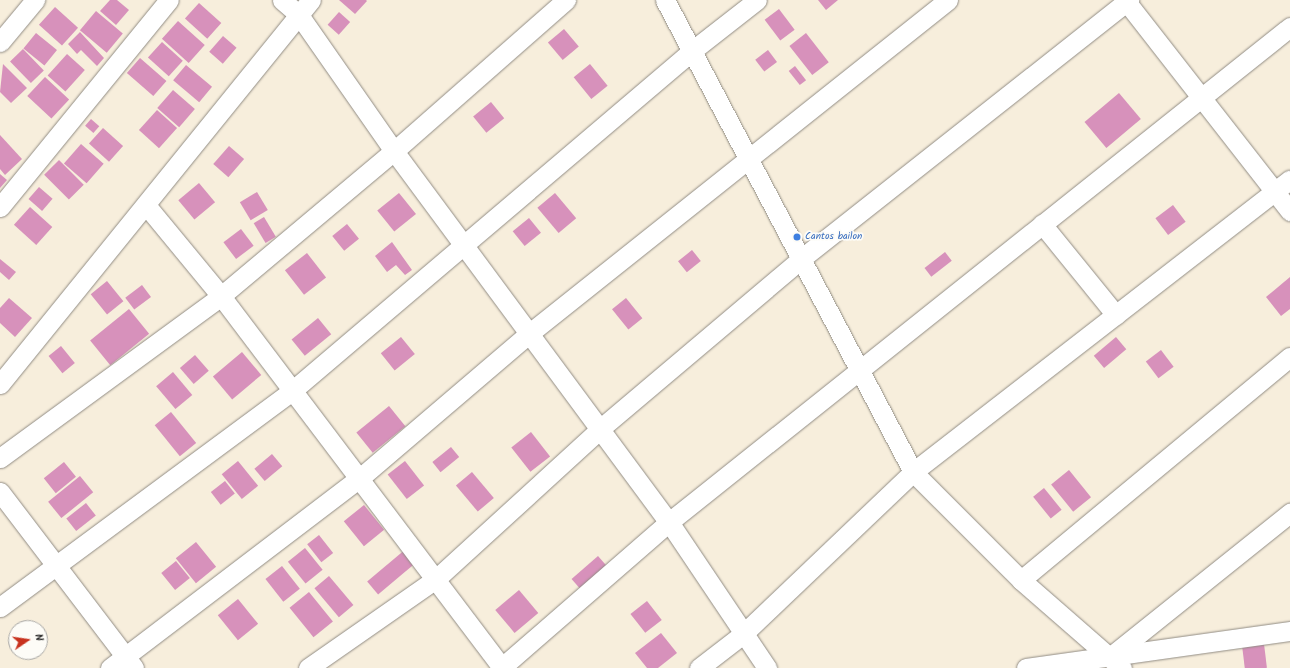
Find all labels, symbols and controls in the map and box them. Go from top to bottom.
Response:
place label: Cantos bailon [805,231,862,243]
marker: Cantos bailon [792,232,802,242]
north arrow [8,620,48,660]
text: N [29,632,48,643]

